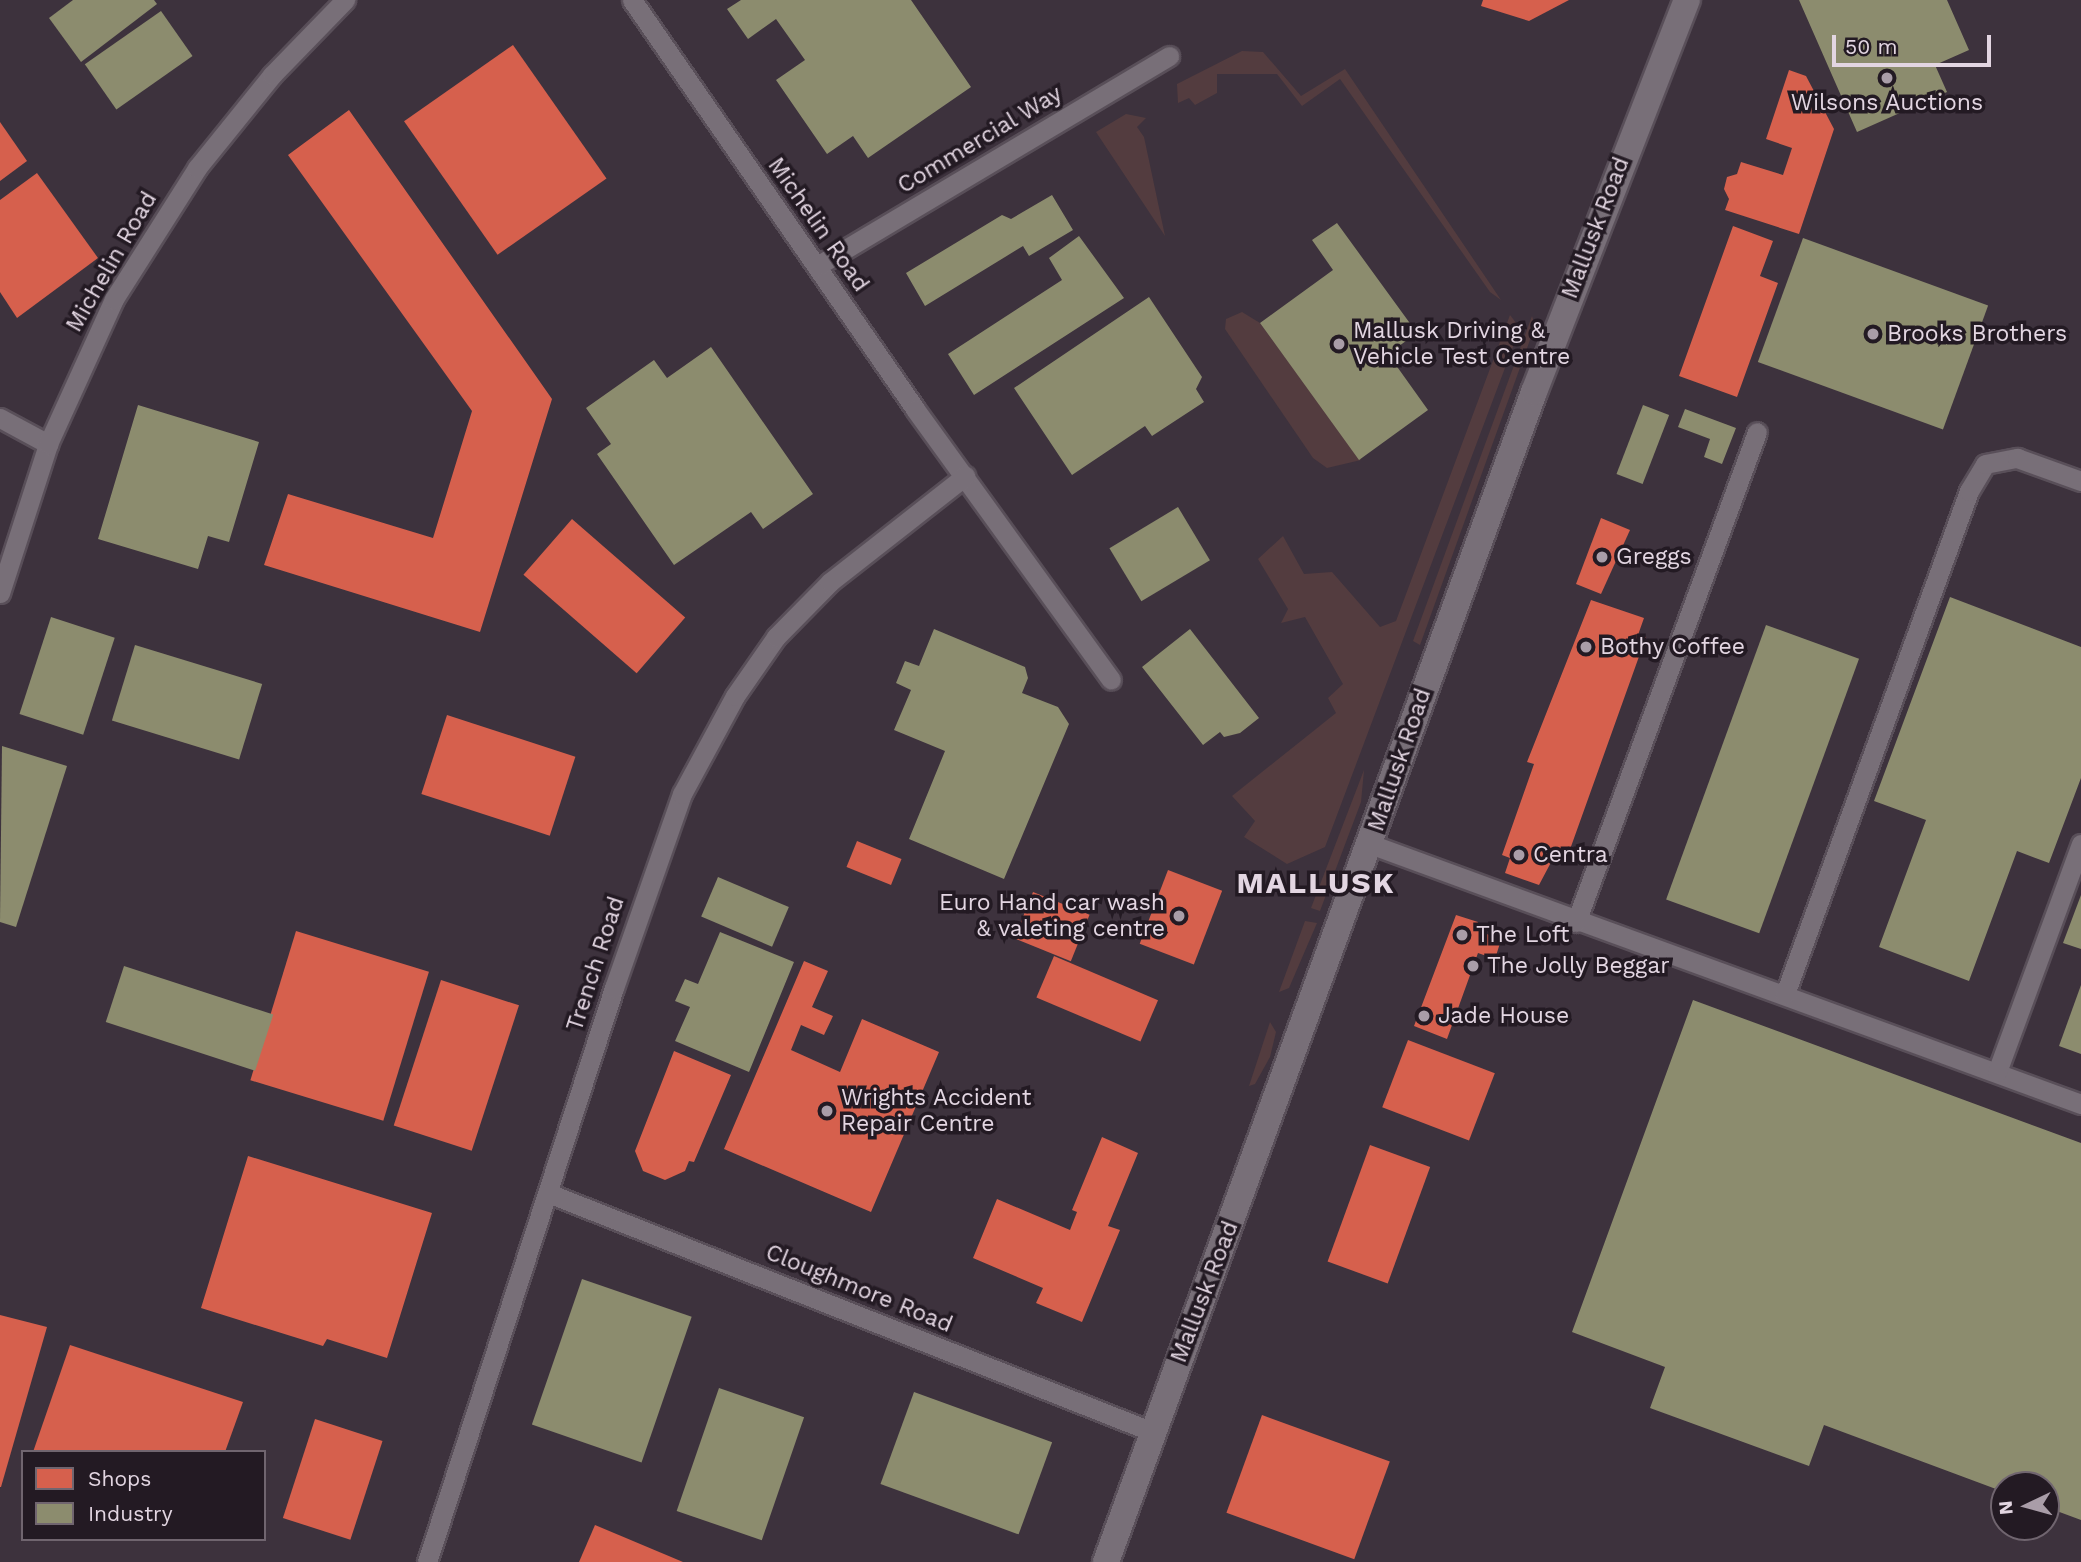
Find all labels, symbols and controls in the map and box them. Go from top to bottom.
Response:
scale bar [1836,21,1995,65]
text: 50 m [1845,34,1897,59]
marker: Wilsons Auctions [1879,70,1895,86]
street label: Commercial Way [892,80,1068,200]
place label: Wilsons Auctions [1790,89,1984,117]
street label: Michelin Road [762,153,874,297]
street label: Mallusk Road [1556,153,1636,303]
street label: Michelin Road [61,187,163,337]
place label: Mallusk Driving & Vehicle Test Centre [1353,317,1571,371]
place label: Brooks Brothers [1887,320,2067,348]
marker: Brooks Brothers [1865,326,1881,342]
marker: Mallusk Driving & Vehicle Test Centre [1331,336,1347,352]
place label: Greggs [1616,543,1692,571]
marker: Greggs [1594,549,1610,565]
place label: Bothy Coffee [1600,633,1746,661]
marker: Bothy Coffee [1578,639,1594,655]
street label: Mallusk Road [1363,685,1437,835]
place label: Centra [1533,841,1608,869]
marker: Centra [1511,847,1527,863]
district label: MALLUSK [1237,865,1395,901]
place label: Euro Hand car wash & valeting centre [938,889,1165,943]
street label: Trench Road [561,893,631,1035]
marker: Euro Hand car wash & valeting centre [1171,908,1187,924]
place label: The Loft [1476,921,1569,949]
marker: The Loft [1454,927,1470,943]
place label: The Jolly Beggar [1487,952,1671,980]
marker: The Jolly Beggar [1465,958,1481,974]
place label: Jade House [1438,1002,1569,1030]
marker: Jade House [1416,1008,1432,1024]
place label: Wrights Accident Repair Centre [841,1084,1032,1138]
marker: Wrights Accident Repair Centre [819,1103,835,1119]
street label: Mallusk Road [1165,1217,1245,1367]
street label: Cloughmore Road [761,1239,957,1339]
legend [21,1450,266,1541]
text: Shops [88,1466,151,1491]
north arrow [1990,1471,2060,1541]
text: N [1994,1500,2018,1516]
text: Industry [88,1501,173,1526]

